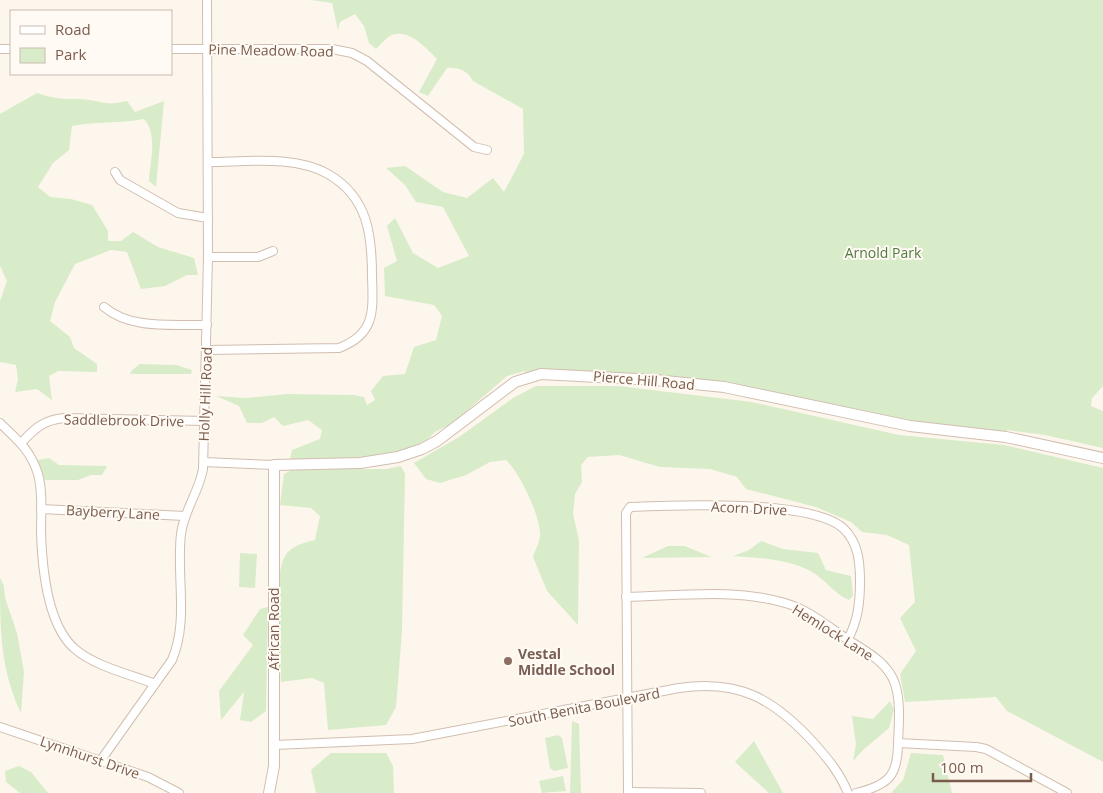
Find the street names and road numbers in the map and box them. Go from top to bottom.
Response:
street label: Pine Meadow Road [208,39,334,61]
street label: Holly Hill Road [194,346,216,442]
street label: Pierce Hill Road [593,366,695,394]
street label: Saddlebrook Drive [64,409,184,431]
street label: Acorn Drive [710,497,788,519]
street label: Bayberry Lane [66,500,161,524]
street label: African Road [264,588,283,670]
street label: Hemlock Lane [789,599,877,665]
street label: South Benita Boulevard [507,683,661,731]
street label: Lynnhurst Drive [38,731,142,783]

